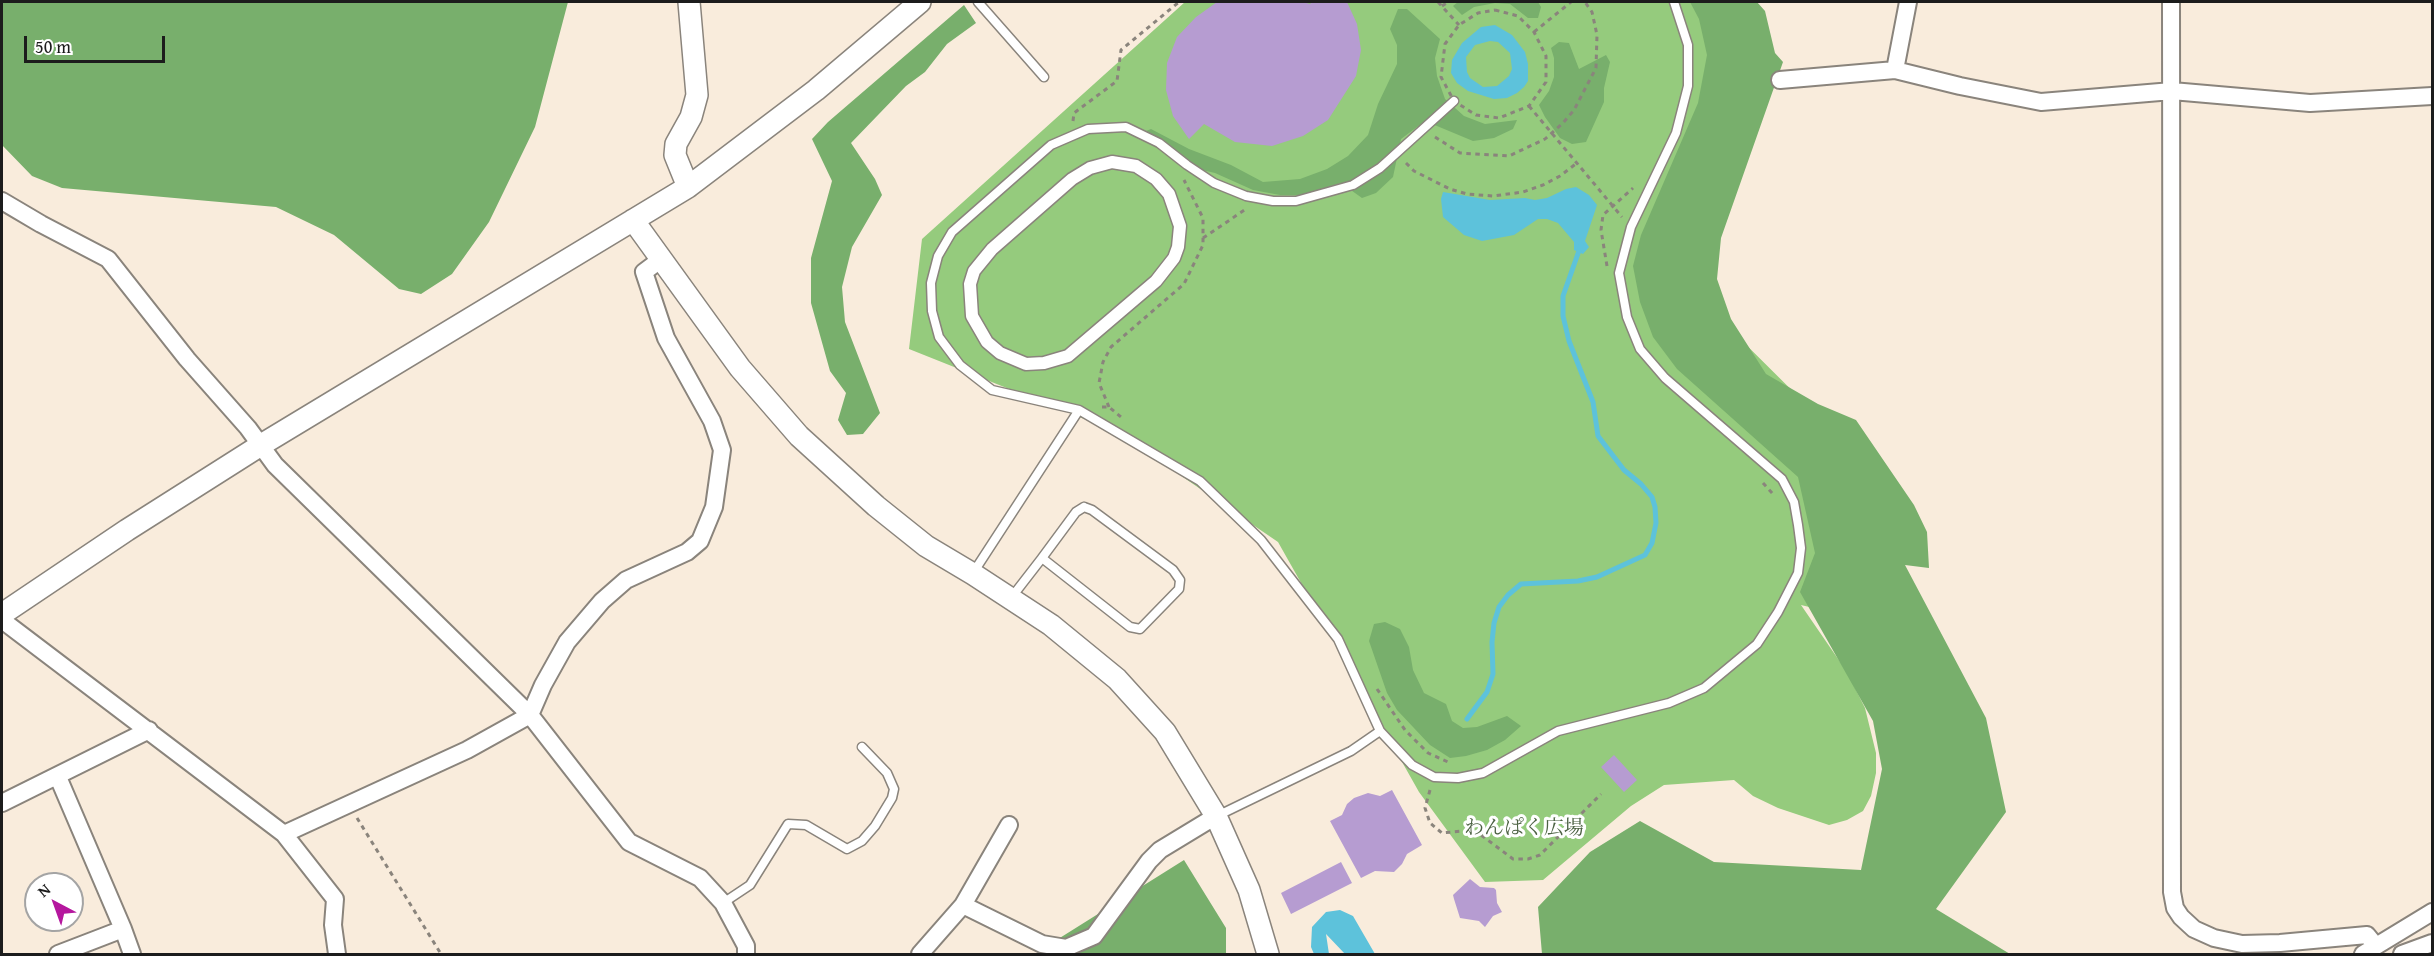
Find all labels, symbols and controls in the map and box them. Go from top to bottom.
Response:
scale bar [27,24,168,62]
text: 50 m [35,33,71,60]
park label: わんぱく広場 [1464,817,1584,841]
north arrow [24,872,84,932]
text: N [32,877,55,902]

